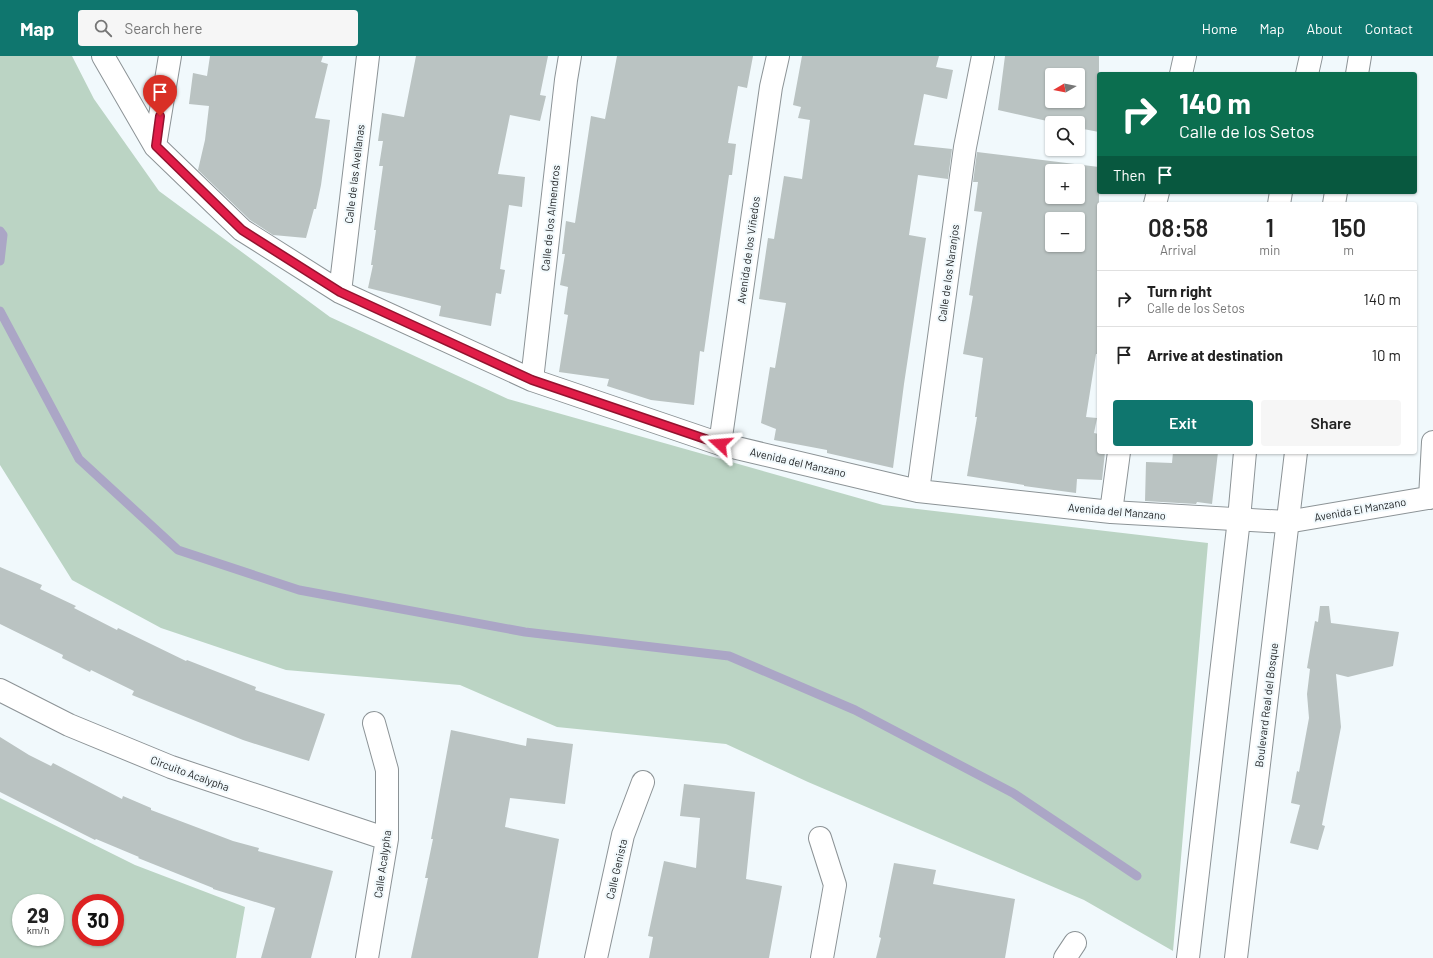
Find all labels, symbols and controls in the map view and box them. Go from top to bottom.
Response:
search box [78,10,358,46]
text: Map [20,17,54,40]
icon: search [92,17,114,39]
text: Search here [124,19,202,37]
text: Home [1202,20,1238,37]
text: Map [1260,20,1284,37]
text: About [1306,20,1343,37]
text: Contact [1365,20,1413,37]
north arrow [1045,68,1085,108]
map controls [1045,68,1085,252]
pin [143,75,177,116]
icon: arrive [149,81,171,103]
text: 140 m [1179,86,1251,120]
icon: right [1113,88,1165,140]
button: search [1045,116,1085,156]
text: Calle de los Setos [1179,120,1314,142]
street label: Calle de las Avellanas [341,124,367,224]
street label: Calle de los Almendros [538,164,562,272]
button: + [1045,164,1085,204]
icon: arrive [1154,164,1176,186]
text: Then [1113,166,1146,184]
street label: Avenida de los Viñedos [734,195,762,305]
button: − [1045,212,1085,252]
text: 08:58 [1148,213,1208,242]
text: 1 [1266,213,1274,242]
text: 150 [1331,213,1366,242]
street label: Calle de los Naranjos [935,224,961,322]
text: Arrival [1160,242,1196,258]
text: min [1259,242,1280,258]
text: m [1343,242,1354,258]
text: Turn right [1147,282,1212,300]
icon: right [1113,288,1135,310]
text: 140 m [1364,290,1401,308]
text: Calle de los Setos [1147,300,1245,316]
icon: arrive [1113,344,1135,366]
text: Arrive at destination [1147,346,1283,364]
text: 10 m [1372,346,1401,364]
button: Exit [1113,400,1253,446]
button: Share [1261,400,1401,446]
position arrow [699,423,741,465]
street label: Avenida del Manzano [749,445,847,479]
street label: Avenida El Manzano [1313,495,1407,523]
street label: Avenida del Manzano [1068,500,1166,522]
street label: Boulevard Real del Bosque [1252,642,1280,768]
street label: Circuito Acalypha [149,753,231,793]
street label: Calle Acalypha [371,829,393,899]
street label: Calle Genista [603,838,629,900]
speed limit sign: 30 [72,894,124,946]
text: 29 [27,903,49,927]
text: km/h [27,924,49,936]

